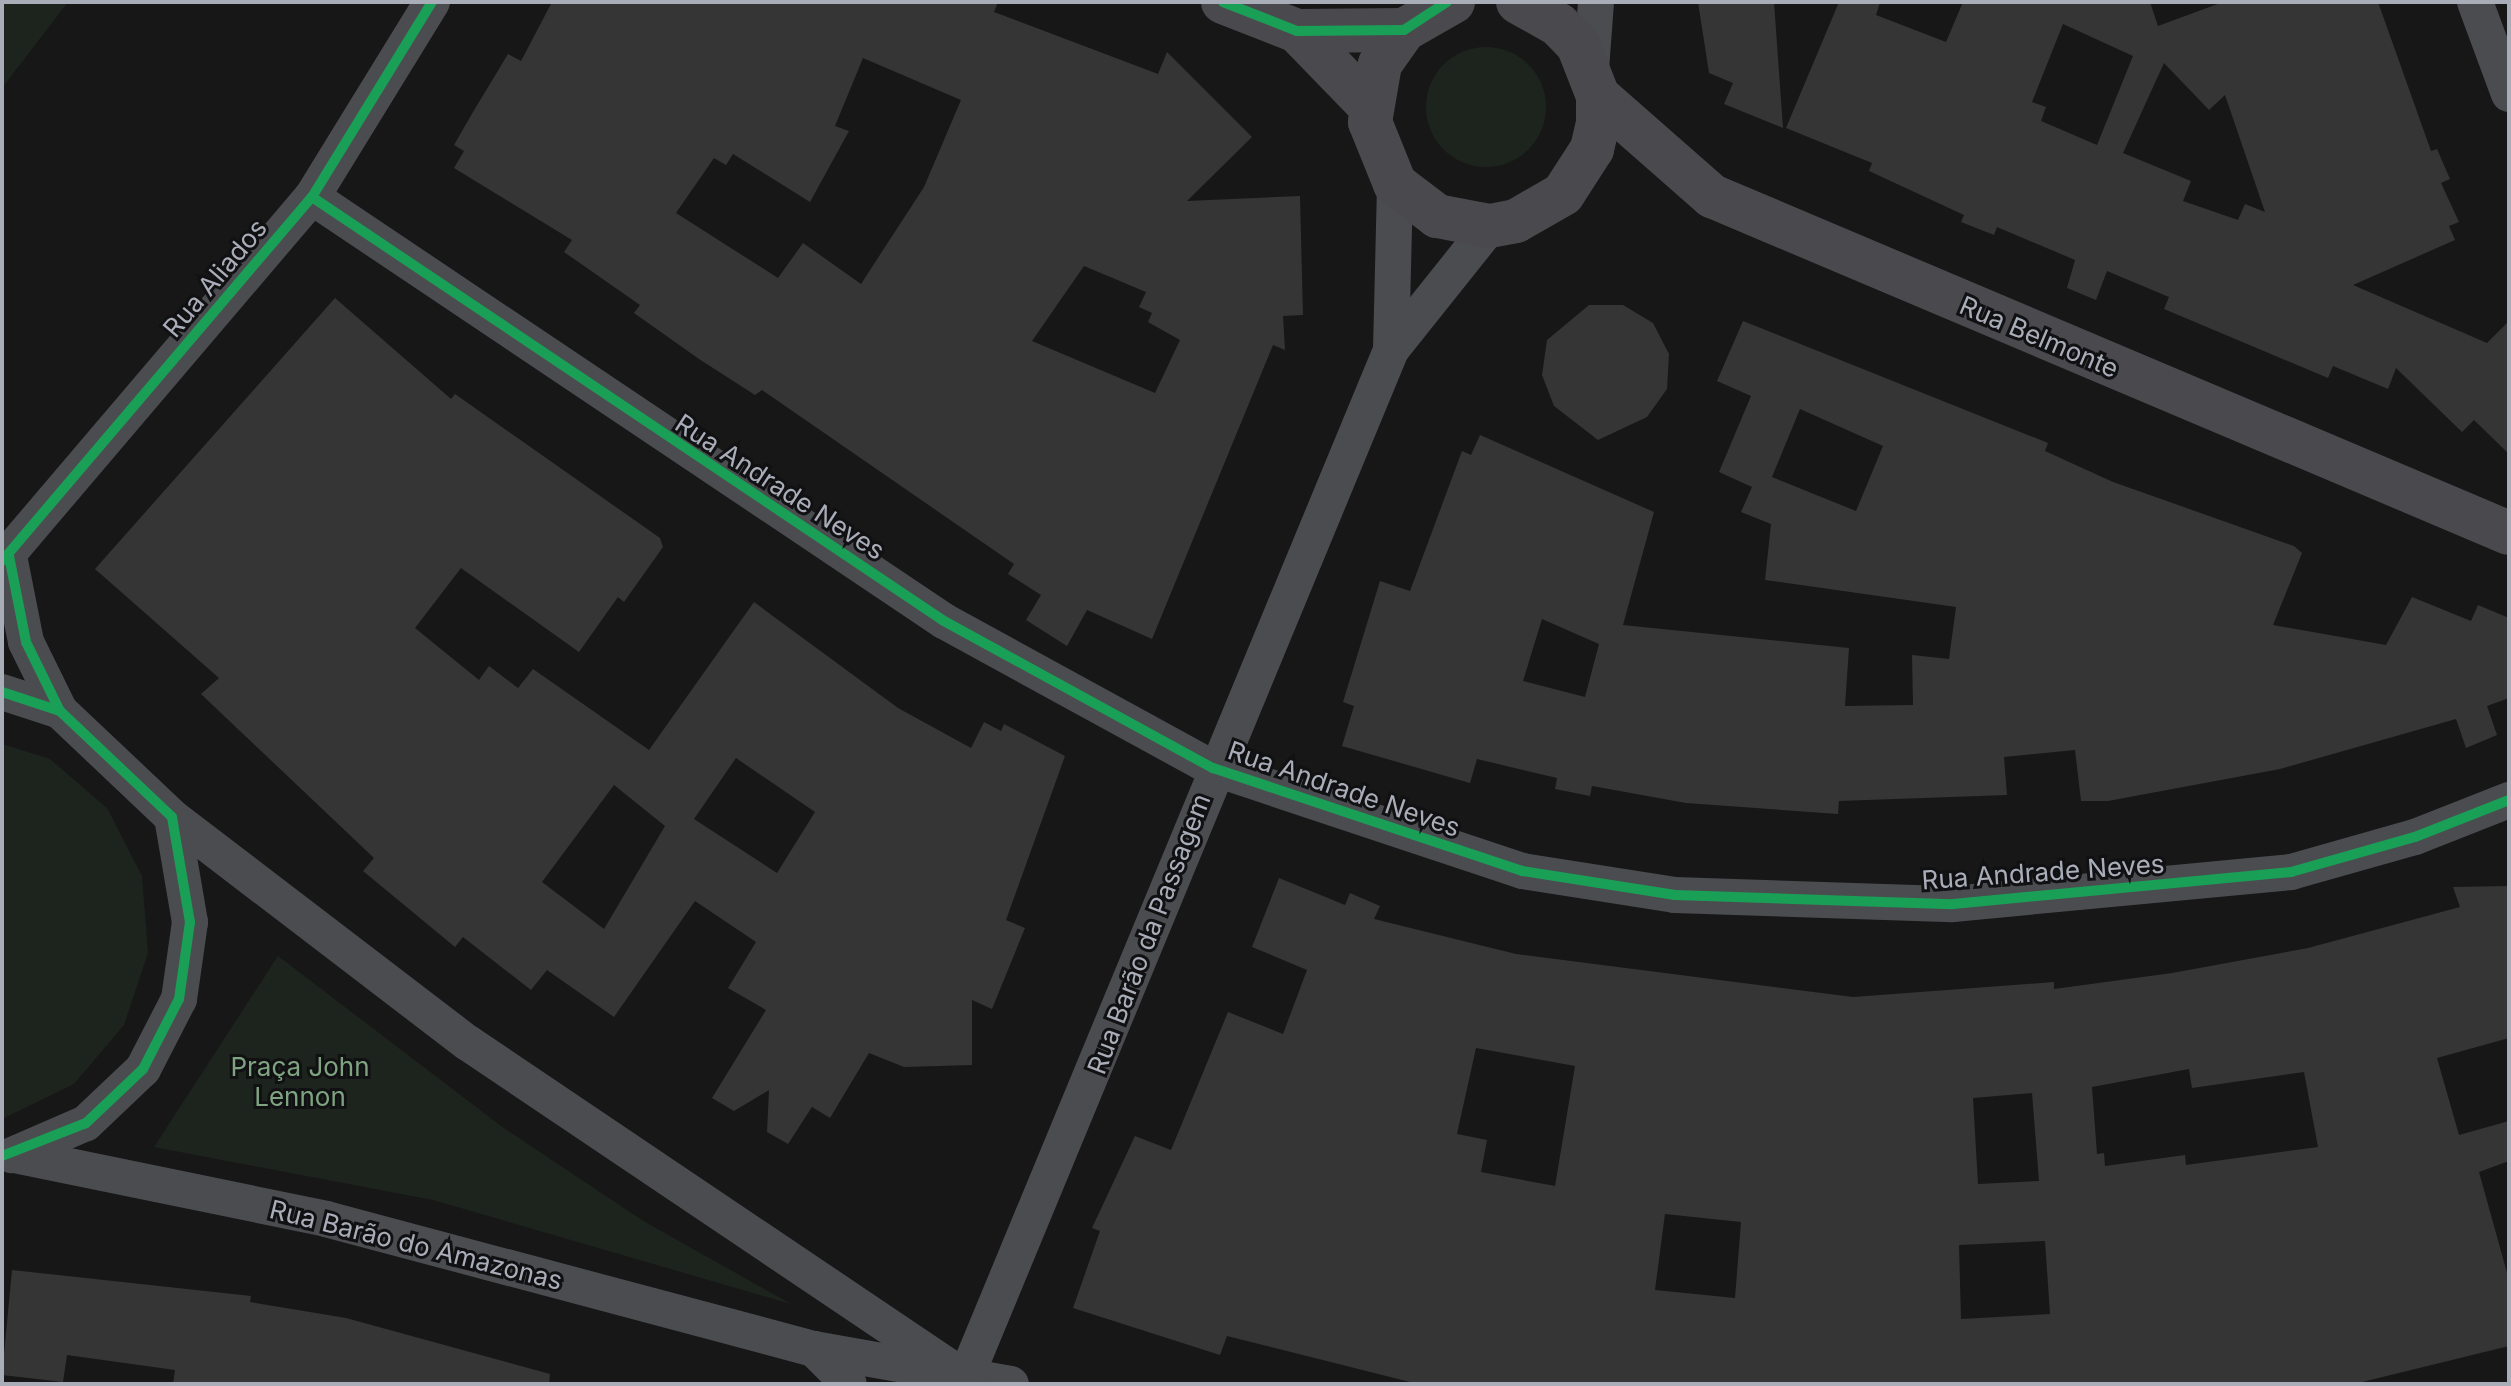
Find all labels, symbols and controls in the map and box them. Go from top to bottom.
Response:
street label: Rua Aliados [157,213,273,343]
street label: Rua Belmonte [1955,290,2123,384]
street label: Rua Andrade Neves [670,408,890,566]
street label: Rua Andrade Neves [1224,735,1464,843]
street label: Rua Barão da Passagem [1081,789,1217,1079]
street label: Rua Andrade Neves [1921,848,2165,896]
park label: Praça John Lennon [230,1051,370,1112]
street label: Rua Barão do Amazonas [267,1194,565,1296]

